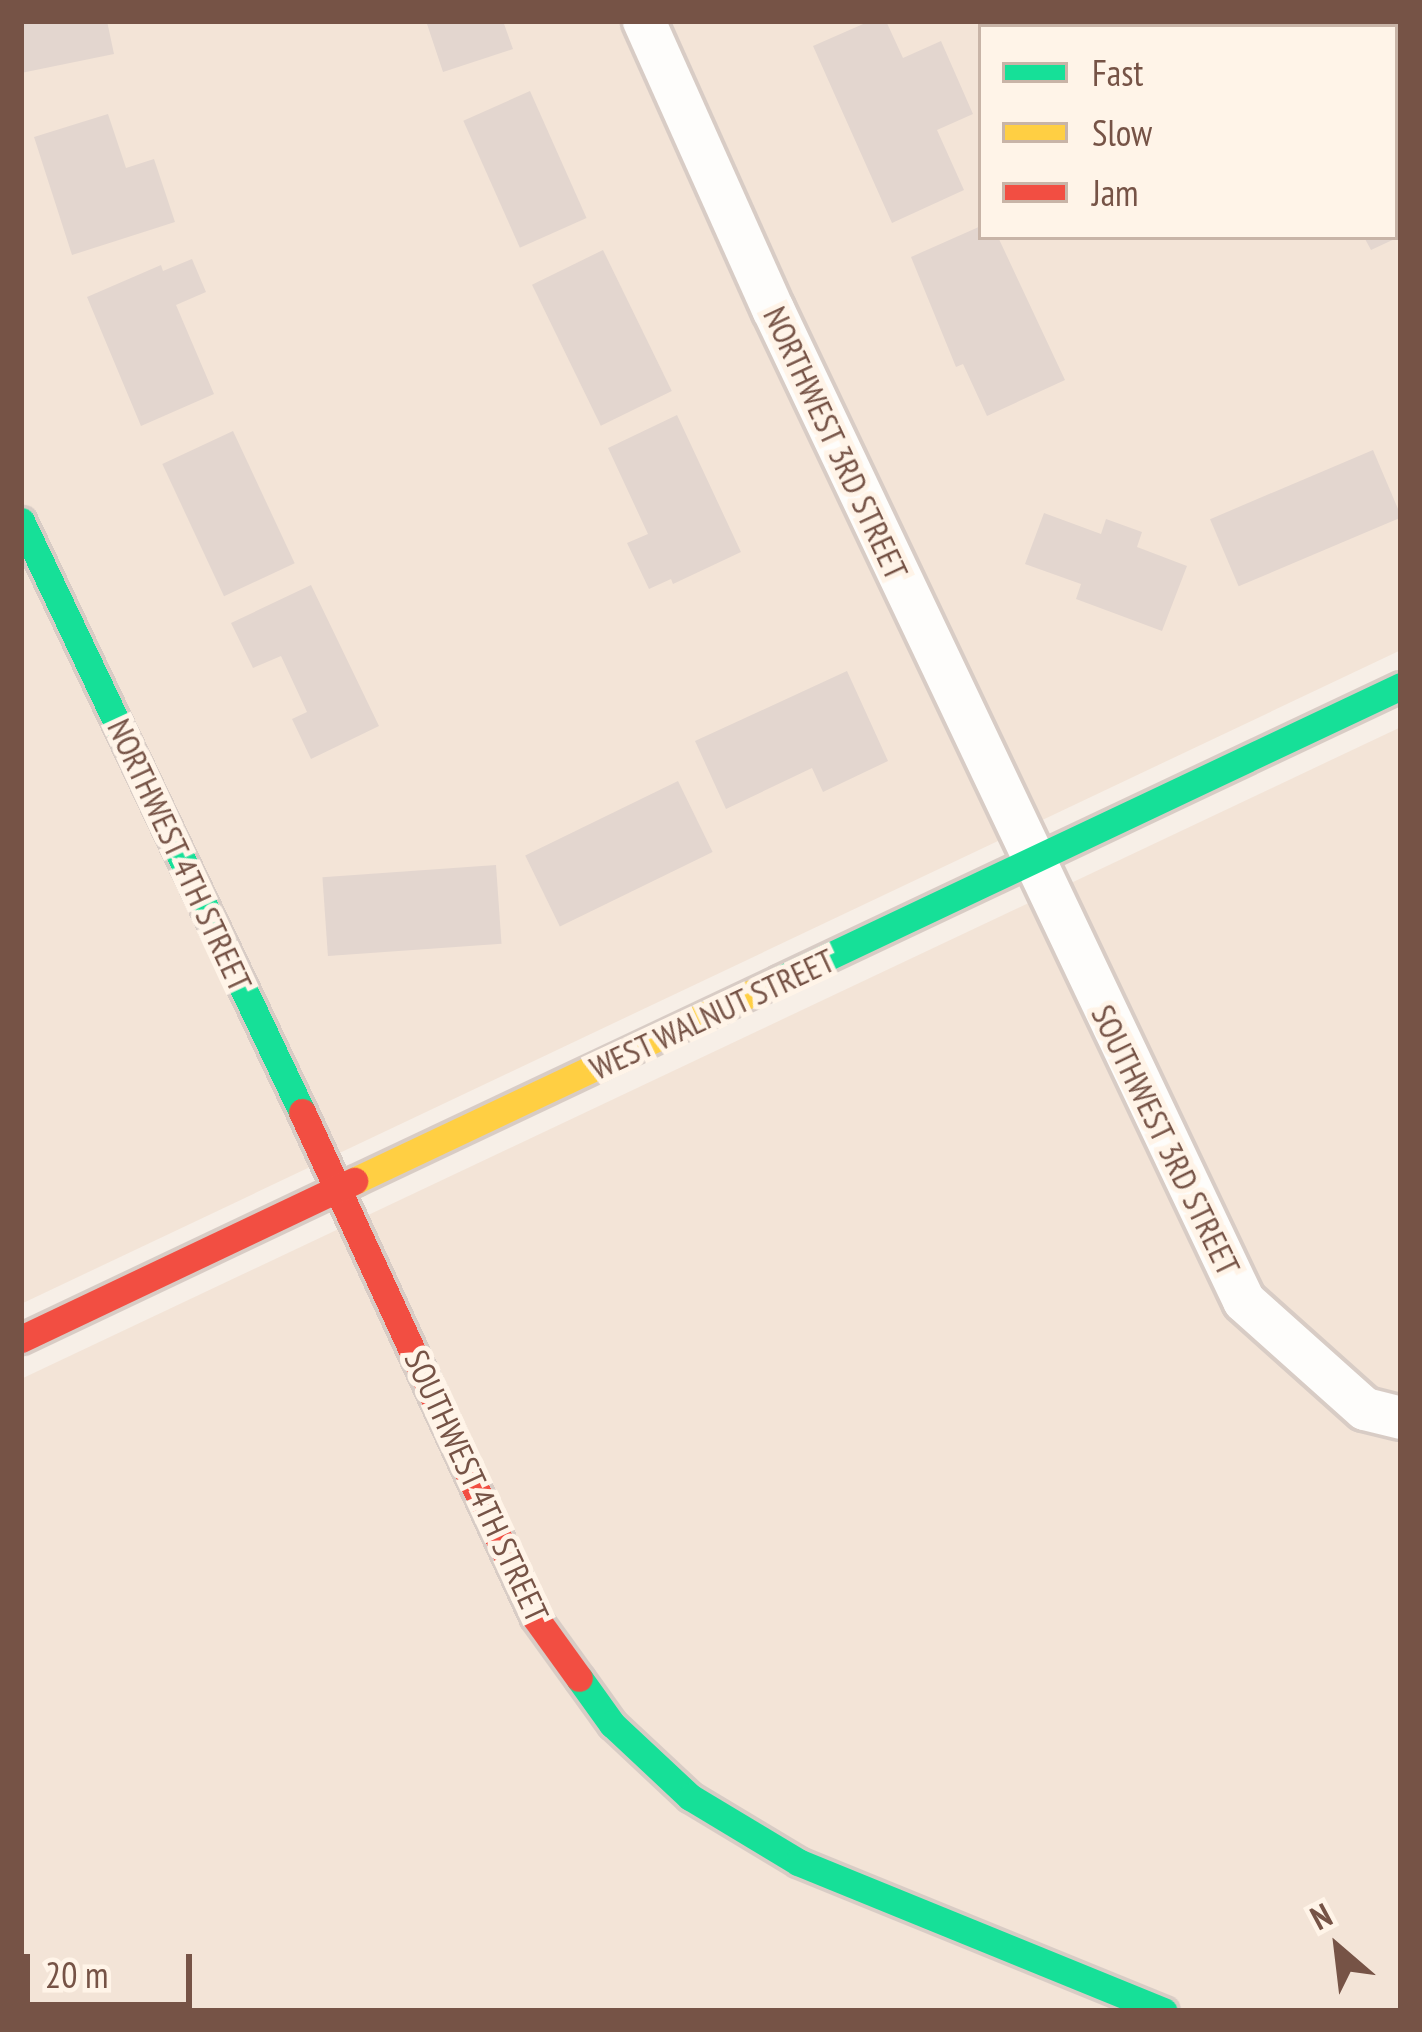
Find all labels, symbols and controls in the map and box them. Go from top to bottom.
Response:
legend [978,24,1398,240]
text: Fast [1092,49,1143,96]
text: Slow [1092,109,1152,156]
text: Jam [1092,169,1139,216]
street label: NORTHWEST 3RD STREET [755,300,917,586]
street label: NORTHWEST 4TH STREET [99,712,261,998]
street label: WEST WALNUT STREET [582,940,842,1088]
street label: SOUTHWEST 3RD STREET [1083,998,1249,1282]
street label: SOUTHWEST 4TH STREET [396,1343,558,1629]
north arrow [1278,1888,1398,2008]
text: N [1303,1893,1339,1939]
scale bar [30,1930,198,2004]
text: 20 m [45,1951,108,1998]

